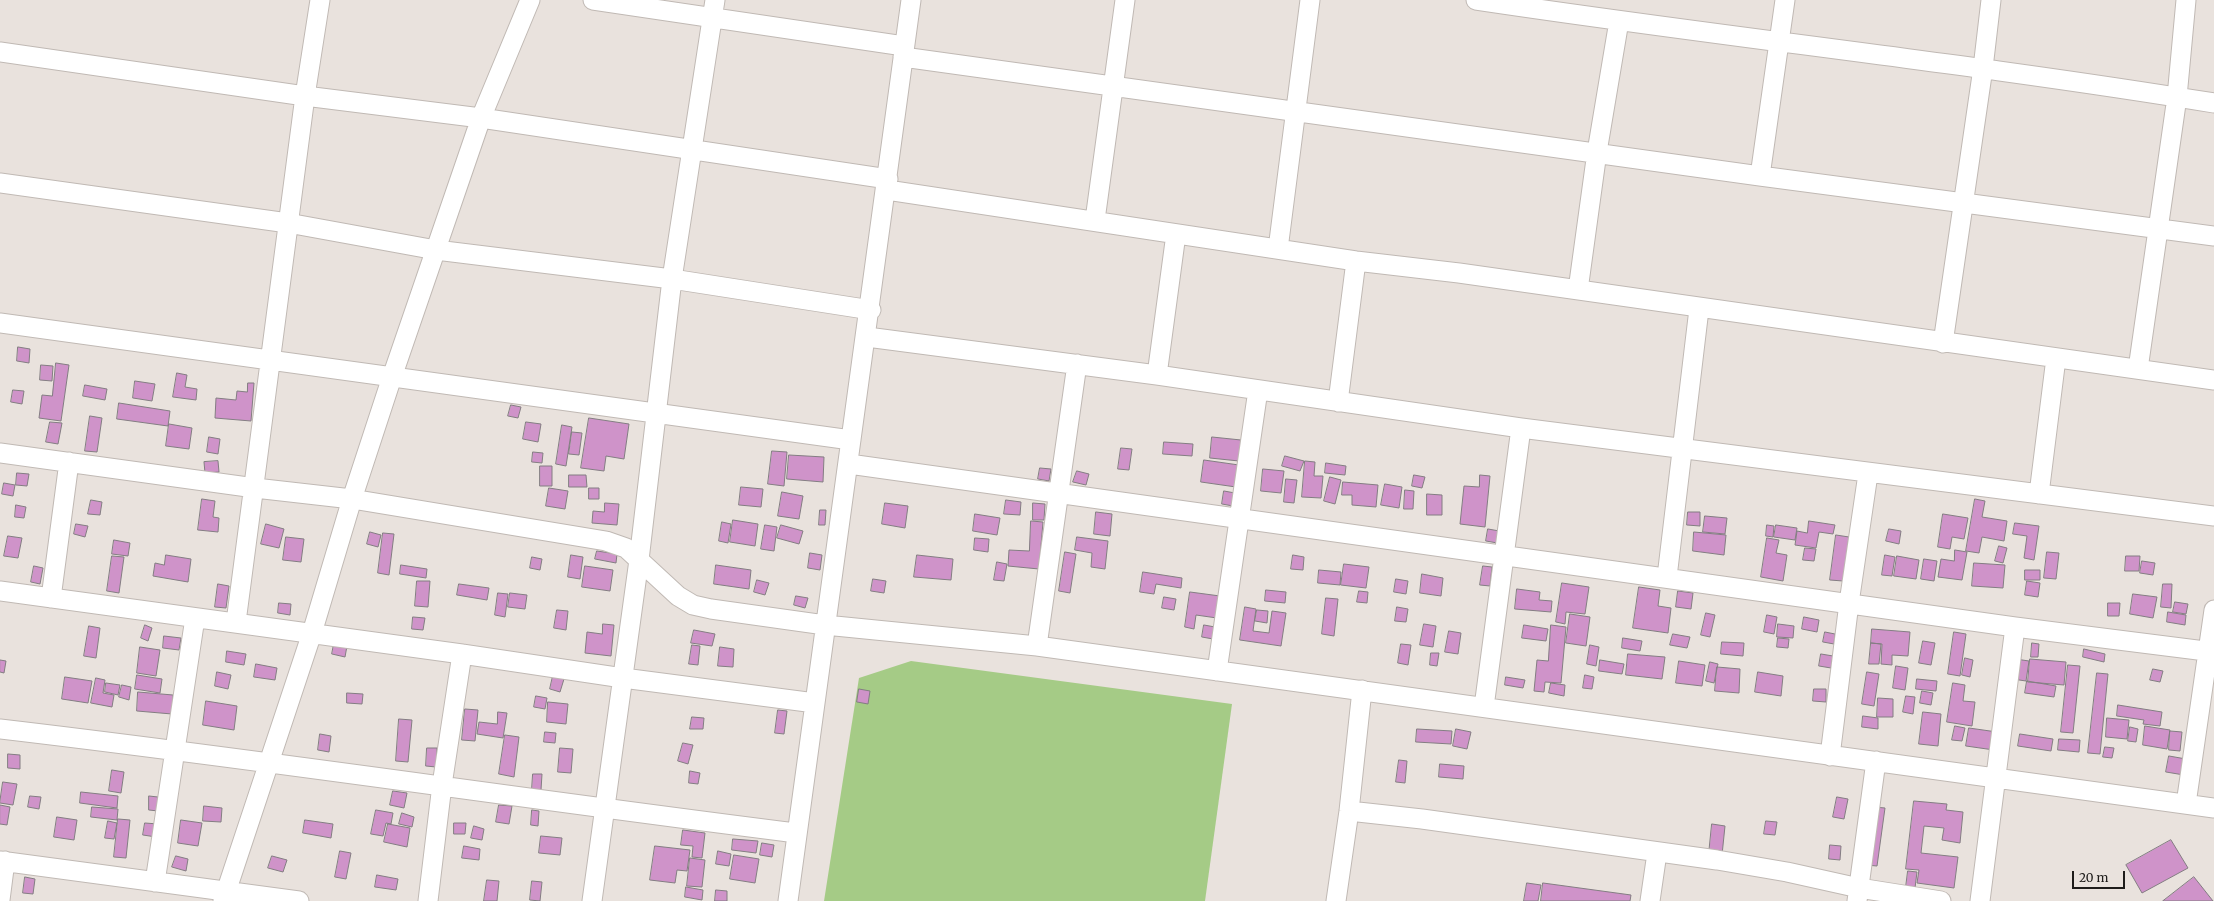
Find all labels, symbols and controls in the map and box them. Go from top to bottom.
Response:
scale bar [2074,863,2127,889]
text: 20 m [2079,870,2108,885]

